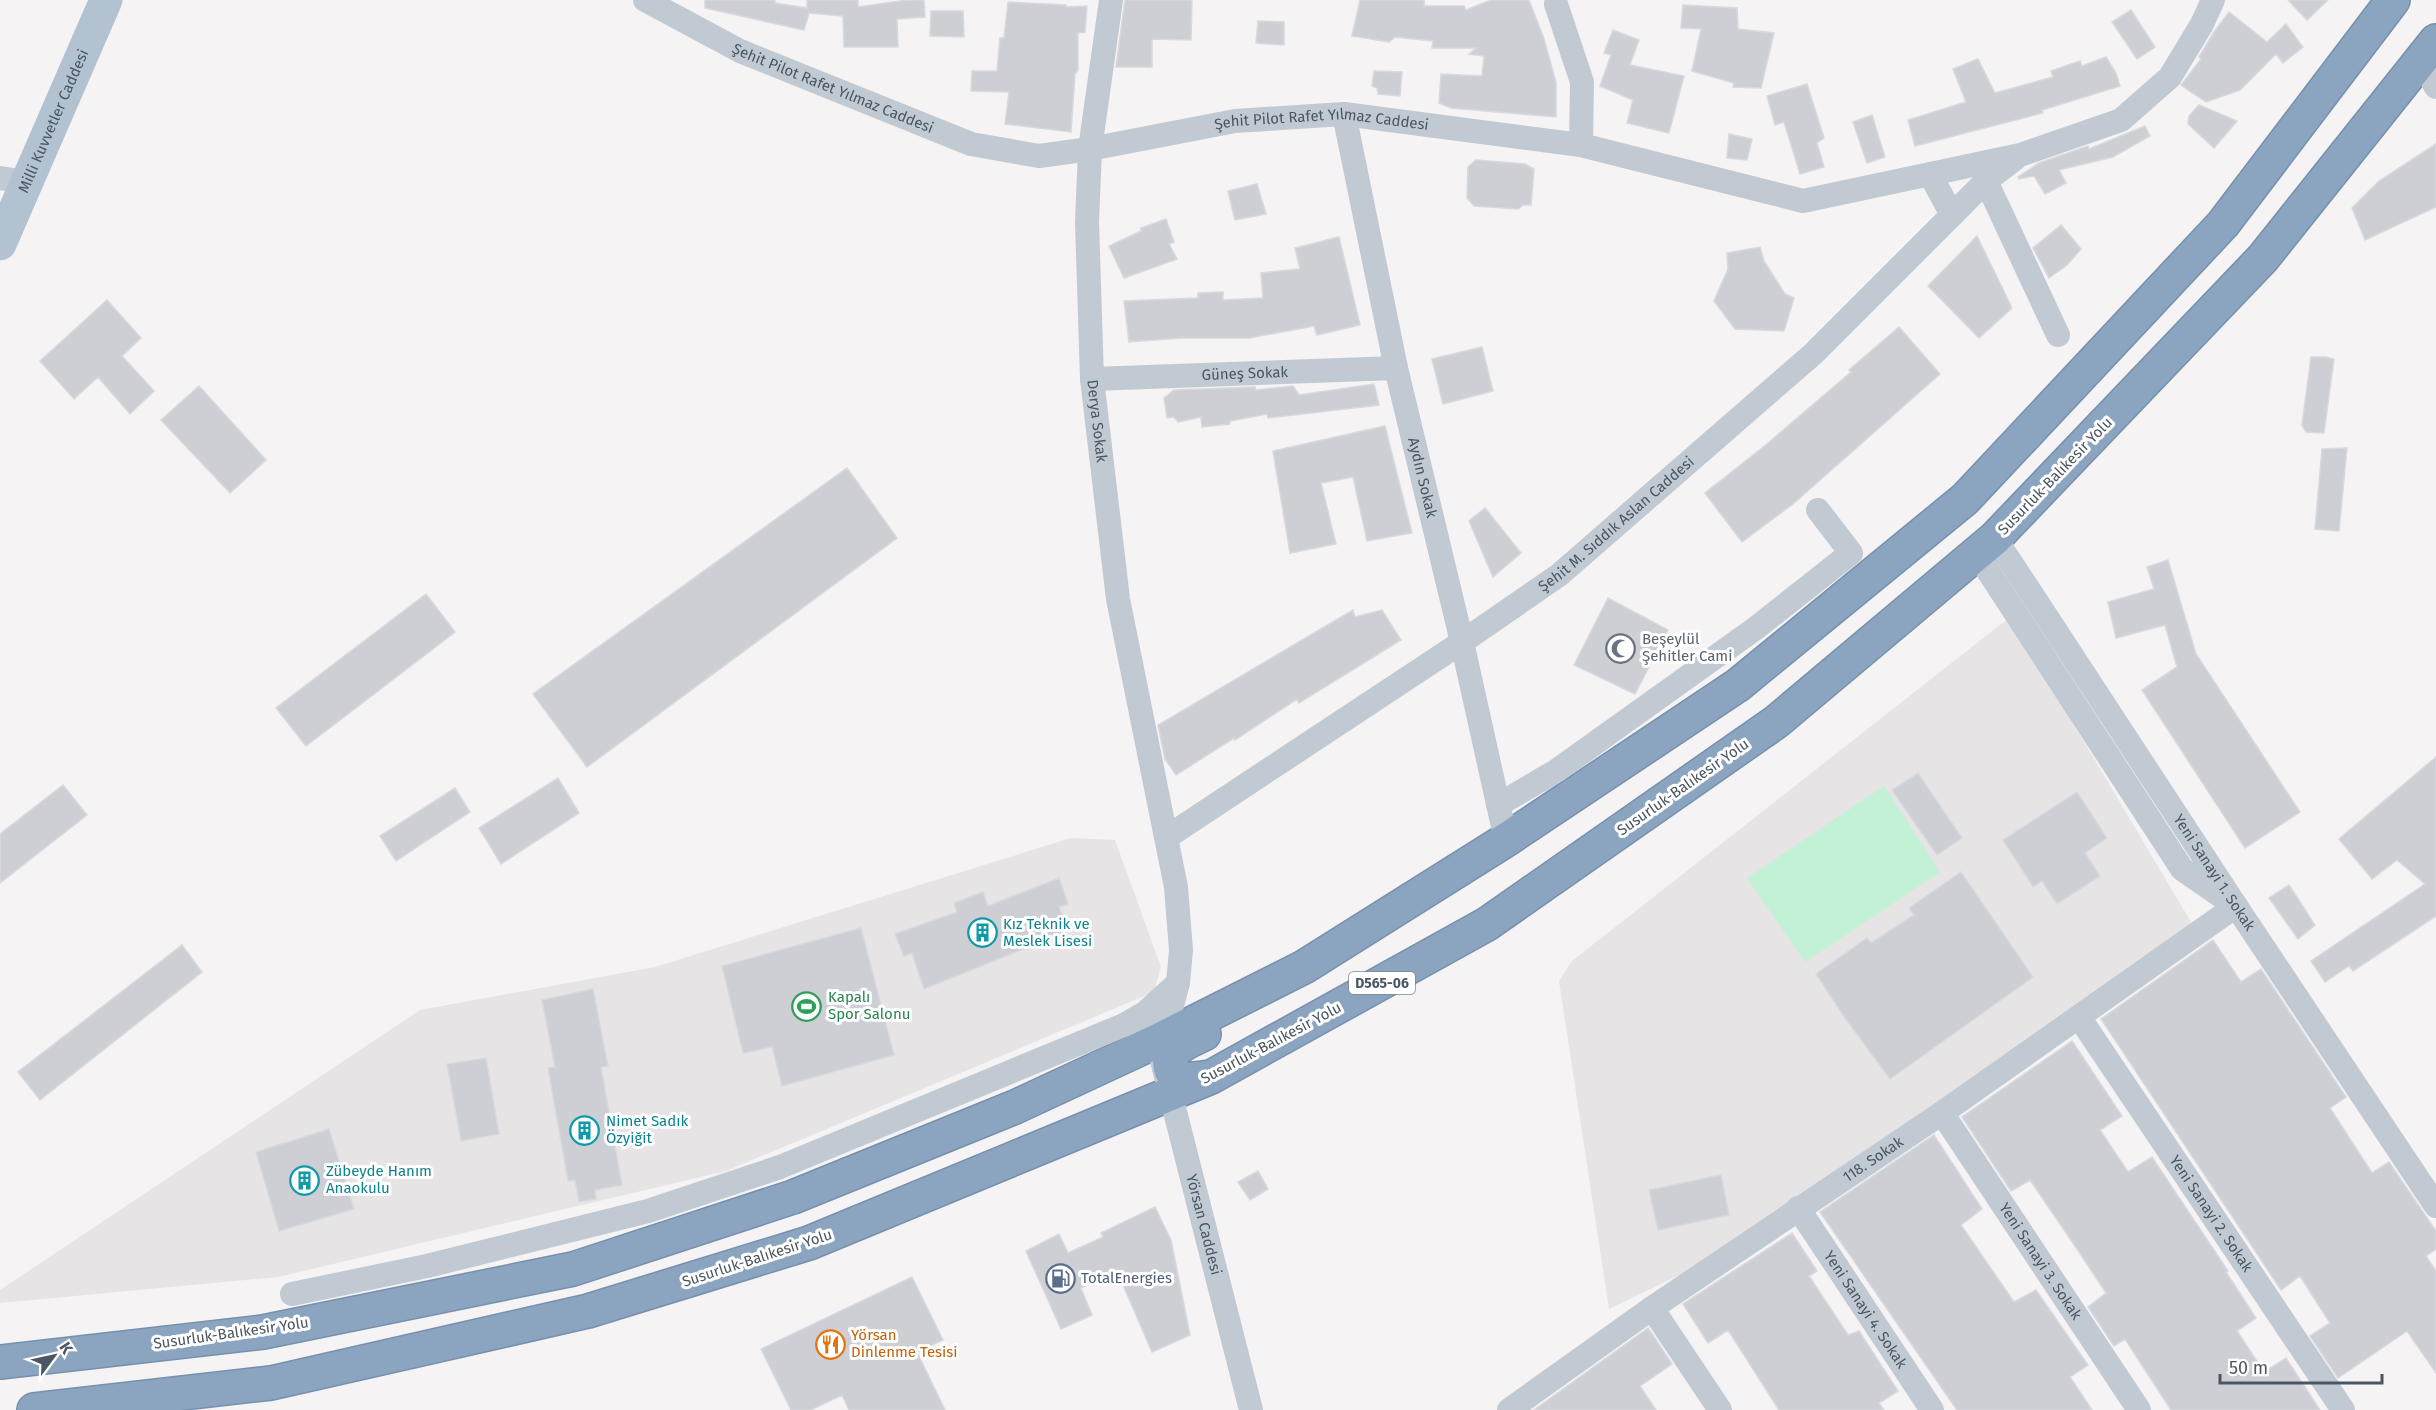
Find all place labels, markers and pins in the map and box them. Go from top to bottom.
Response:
place label: Beşeylül Şehitler Cami [1642,630,1732,665]
mosque icon: Beşeylül Şehitler Cami [1605,632,1637,664]
place label: Kız Teknik ve Meslek Lisesi [1003,915,1092,950]
building icon: Kız Teknik ve Meslek Lisesi [966,917,998,949]
place label: Kapalı Spor Salonu [828,988,910,1023]
sports icon: Kapalı Spor Salonu [791,990,823,1022]
place label: Nimet Sadık Özyiğit [606,1112,688,1147]
building icon: Nimet Sadık Özyiğit [569,1114,601,1146]
place label: Zübeyde Hanım Anaokulu [326,1162,432,1197]
building icon: Zübeyde Hanım Anaokulu [289,1164,321,1196]
fuel station icon: TotalEnergies [1044,1262,1076,1294]
place label: TotalEnergies [1081,1269,1172,1287]
place label: Yörsan Dinlenme Tesisi [851,1326,958,1361]
restaurant icon: Yörsan Dinlenme Tesisi [814,1328,846,1360]

